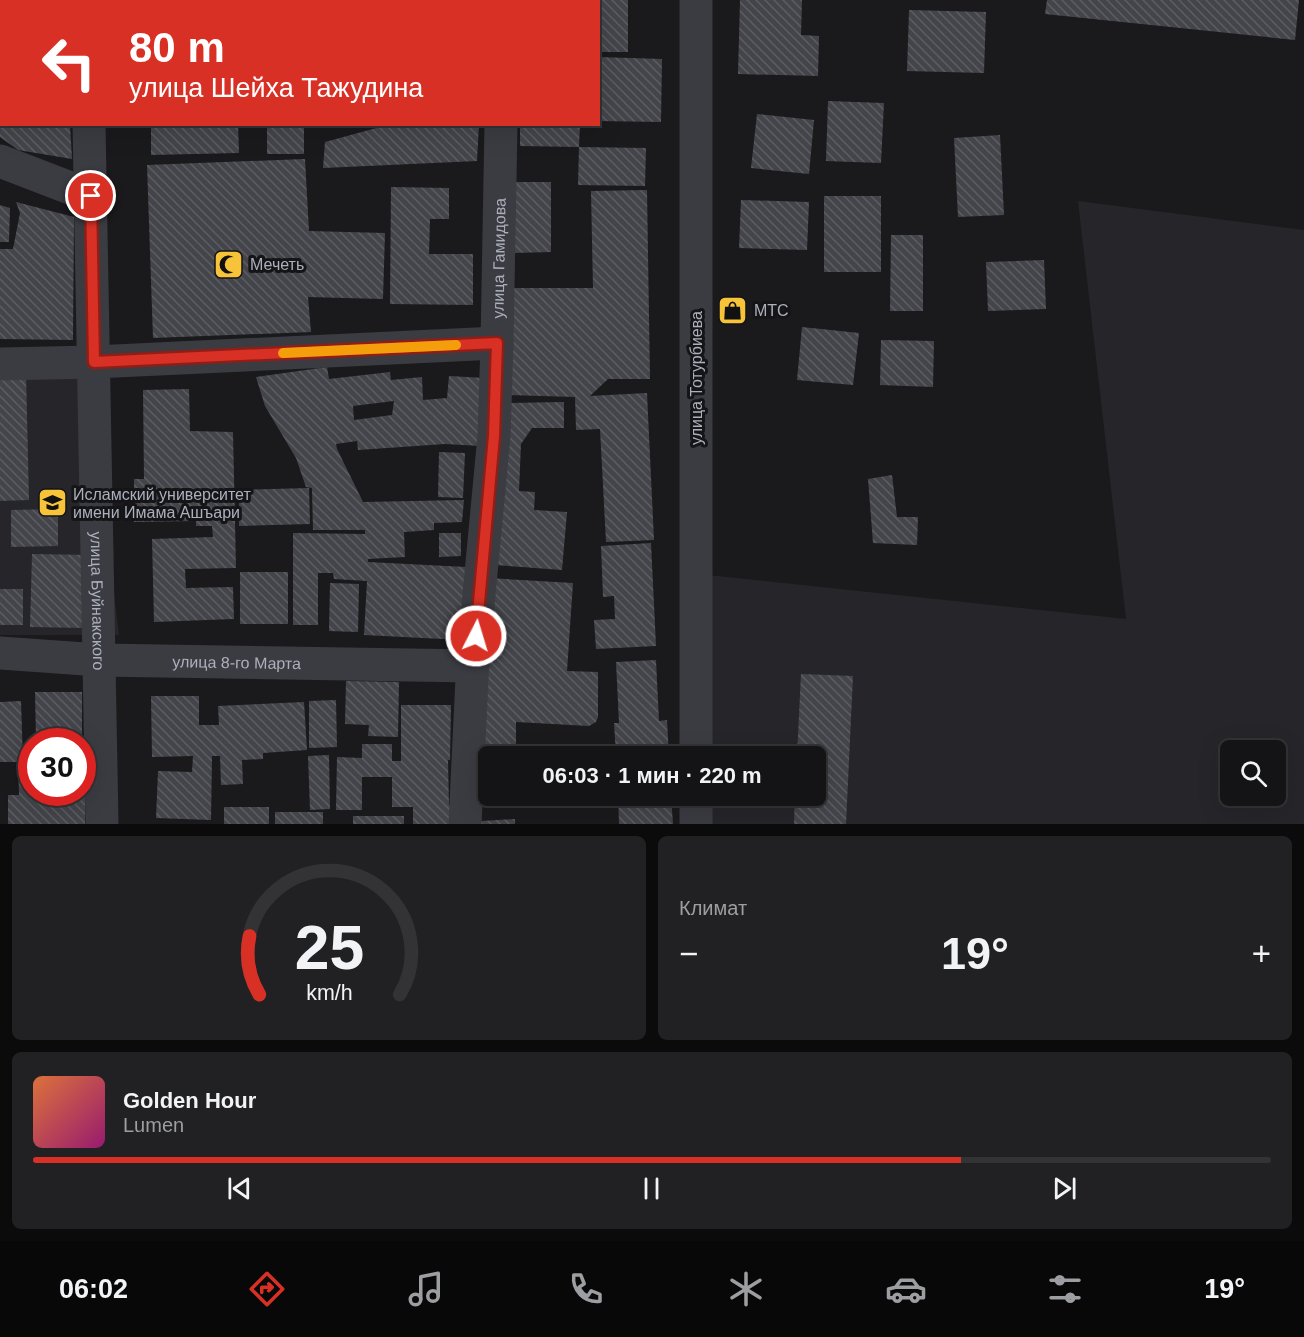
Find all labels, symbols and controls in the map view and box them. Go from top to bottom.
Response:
icon: left [30,24,108,102]
text: 80 m [129,24,225,71]
text: улица Шейха Тажудина [129,73,423,103]
pin [65,170,116,221]
icon: arrive [74,179,107,212]
street label: улица Гамидова [489,198,508,319]
mosque icon: Мечеть [213,248,245,280]
place label: Мечеть [250,256,304,273]
shop icon: МТС [717,294,749,326]
place label: МТС [754,302,789,319]
street label: улица Тотурбиева [688,311,705,445]
place label: Исламский университет имени Имама Ашъари [73,486,251,521]
school or university icon: Исламский университет имени Имама Ашъари [36,487,68,519]
street label: улица Буйнакского [88,531,108,671]
position arrow [444,604,508,668]
street label: улица 8-го Марта [172,653,301,672]
speed limit sign: 30 [18,728,96,806]
map controls [1220,740,1286,806]
button: search [1220,740,1286,806]
text: 06:03 · 1 мин · 220 m [542,763,762,788]
text: Климат [679,897,747,919]
text: 25 [294,913,364,982]
text: 19° [941,928,1009,979]
text: − [679,935,698,972]
text: + [1252,935,1271,972]
text: km/h [306,981,352,1005]
text: Golden Hour [123,1088,256,1113]
text: Lumen [123,1114,184,1136]
icon: previous [223,1172,256,1205]
icon: pause [635,1172,668,1205]
icon: next [1048,1172,1081,1205]
icon: directions [246,1268,288,1310]
icon: music [405,1268,447,1310]
icon: phone [565,1268,607,1310]
icon: climate [725,1268,767,1310]
icon: car [885,1268,927,1310]
icon: filters [1044,1268,1086,1310]
text: 06:02 [59,1274,128,1304]
text: 19° [1204,1274,1245,1304]

